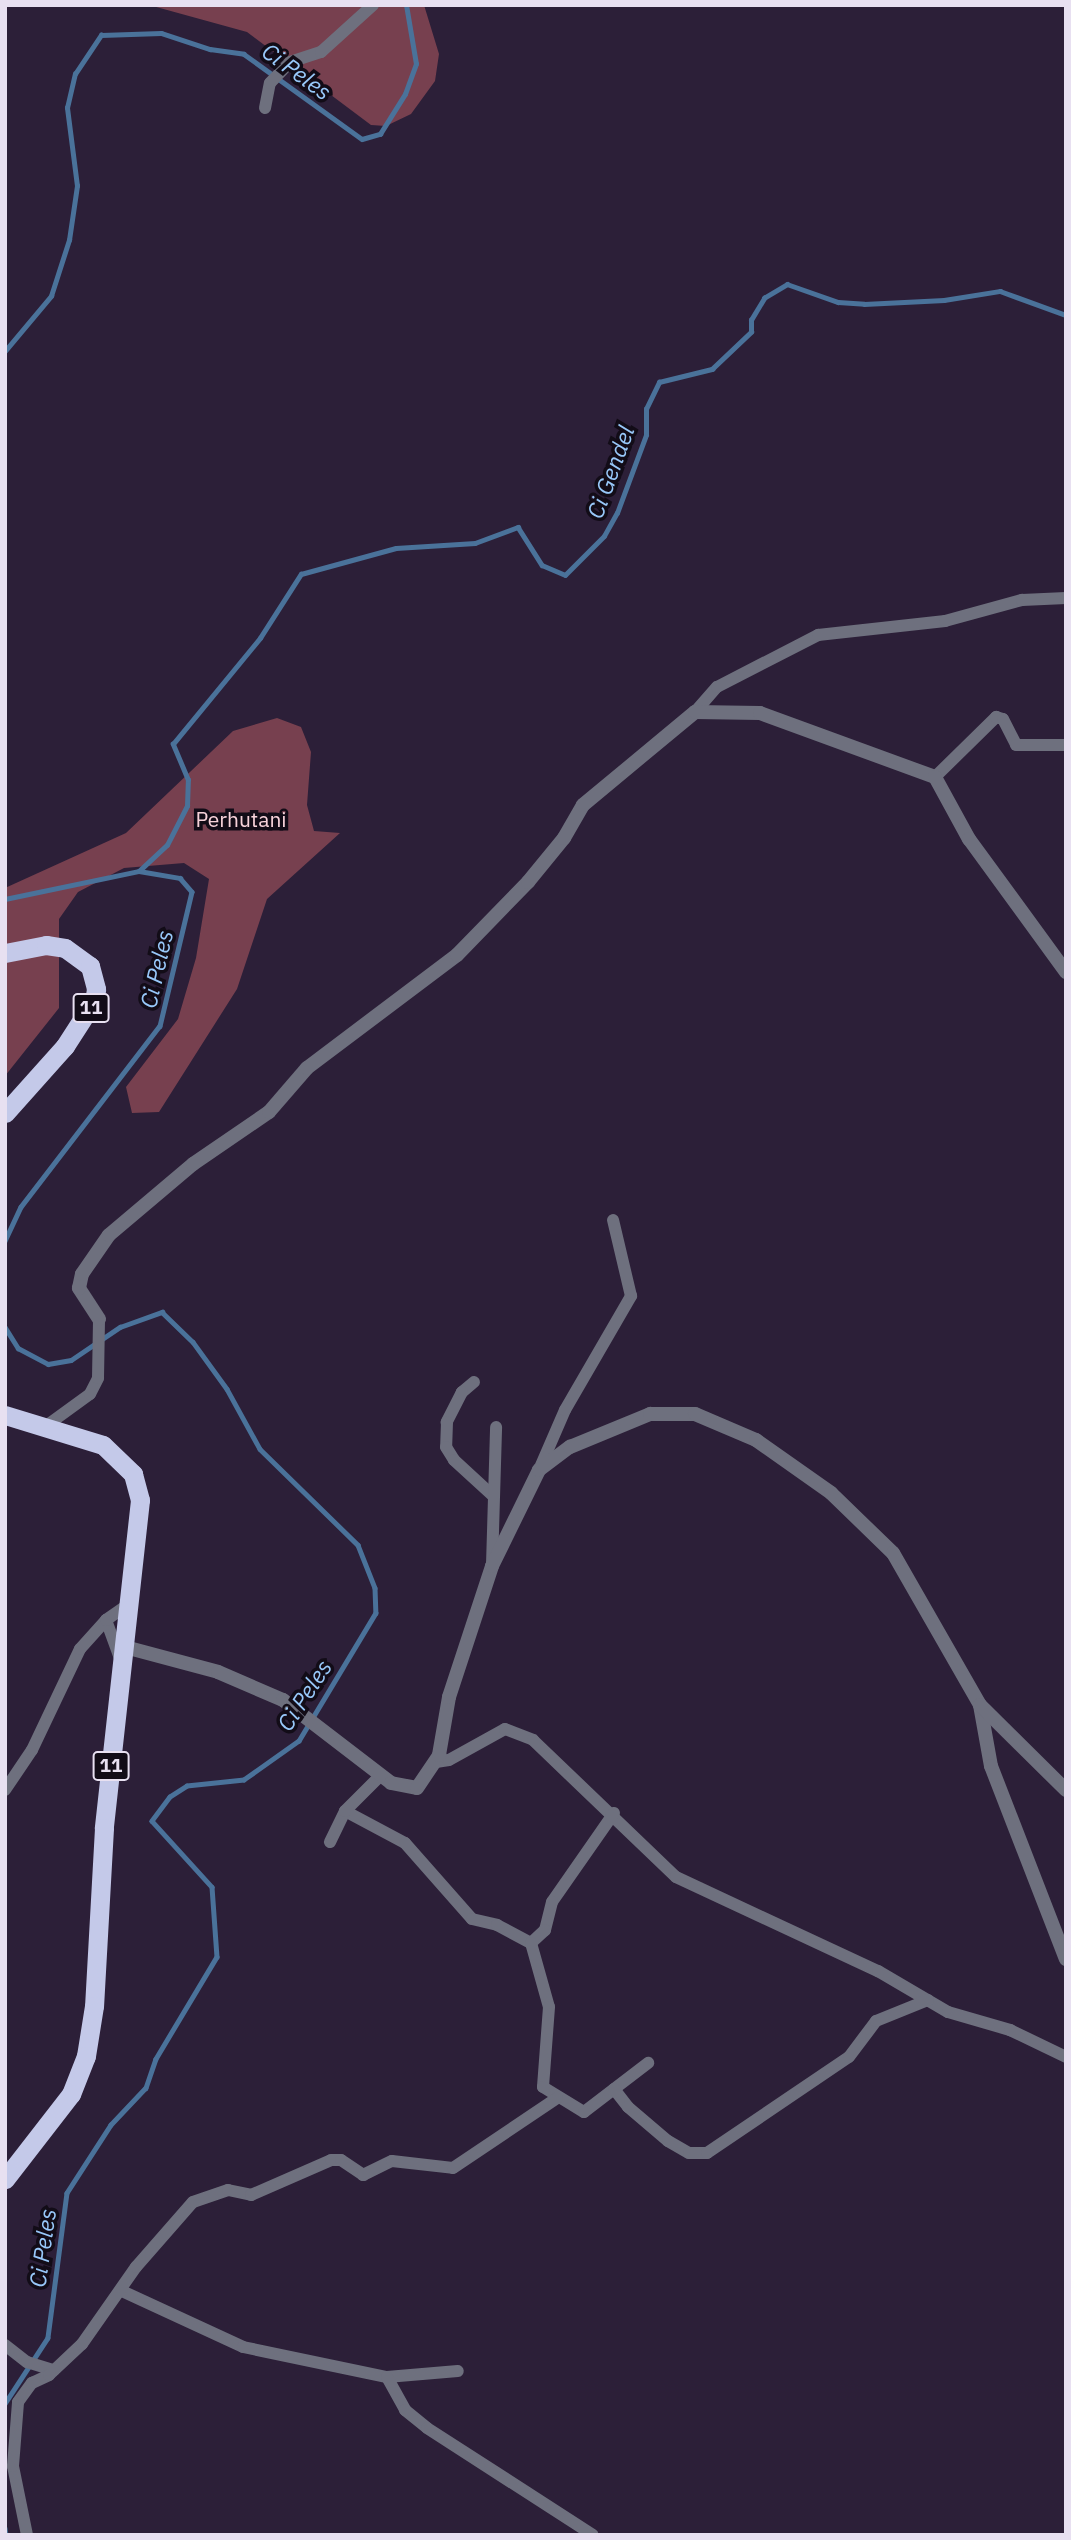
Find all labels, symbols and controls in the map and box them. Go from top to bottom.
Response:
water label: Ci Peles [257,37,337,105]
water label: Ci Gendel [581,422,639,522]
park label: Perhutani [195,806,287,832]
water label: Ci Peles [134,927,178,1011]
road number: 11 [72,992,110,1024]
water label: Ci Peles [271,1654,337,1736]
road number: 11 [92,1750,130,1782]
water label: Ci Peles [23,2207,61,2289]

